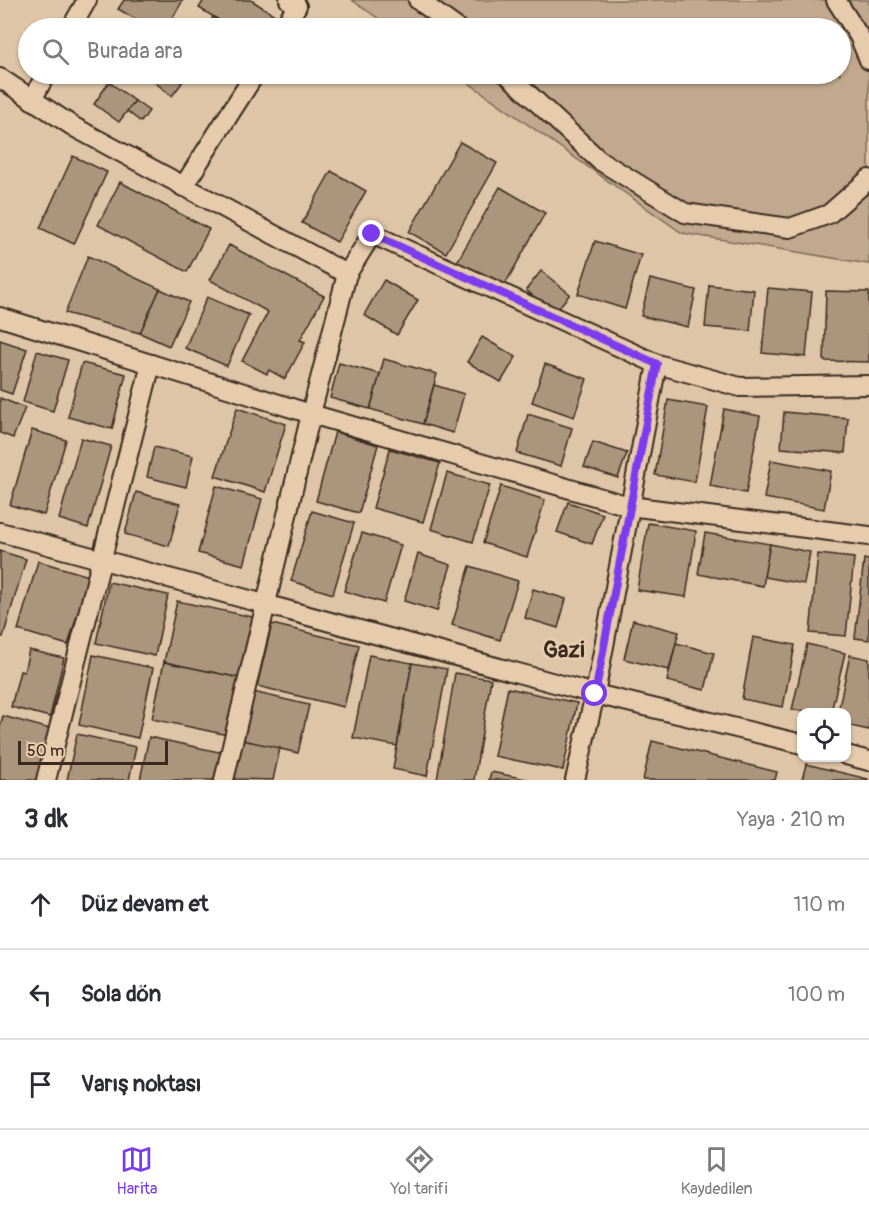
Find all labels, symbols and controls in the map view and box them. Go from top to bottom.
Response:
search box [18,18,851,84]
icon: search [39,35,72,68]
text: Burada ara [87,37,183,65]
route end [358,220,384,246]
district label: Gazi [543,636,585,664]
route start [581,680,607,706]
map controls [797,708,851,762]
button: locate [797,708,851,762]
scale bar [18,738,168,766]
text: 50 m [27,741,64,761]
text: 3 dk [24,803,68,835]
text: Yaya · 210 m [737,807,845,832]
icon: ahead [24,888,57,921]
text: Düz devam et [81,890,208,918]
text: 110 m [794,892,845,917]
icon: left [24,978,57,1011]
text: Sola dön [81,980,161,1008]
text: 100 m [788,982,845,1007]
icon: arrive [24,1068,57,1101]
text: Varış noktası [81,1070,202,1098]
tab: Harita [117,1143,157,1199]
tab: Yol tarifi [390,1143,448,1199]
tab: Kaydedilen [681,1143,752,1199]

